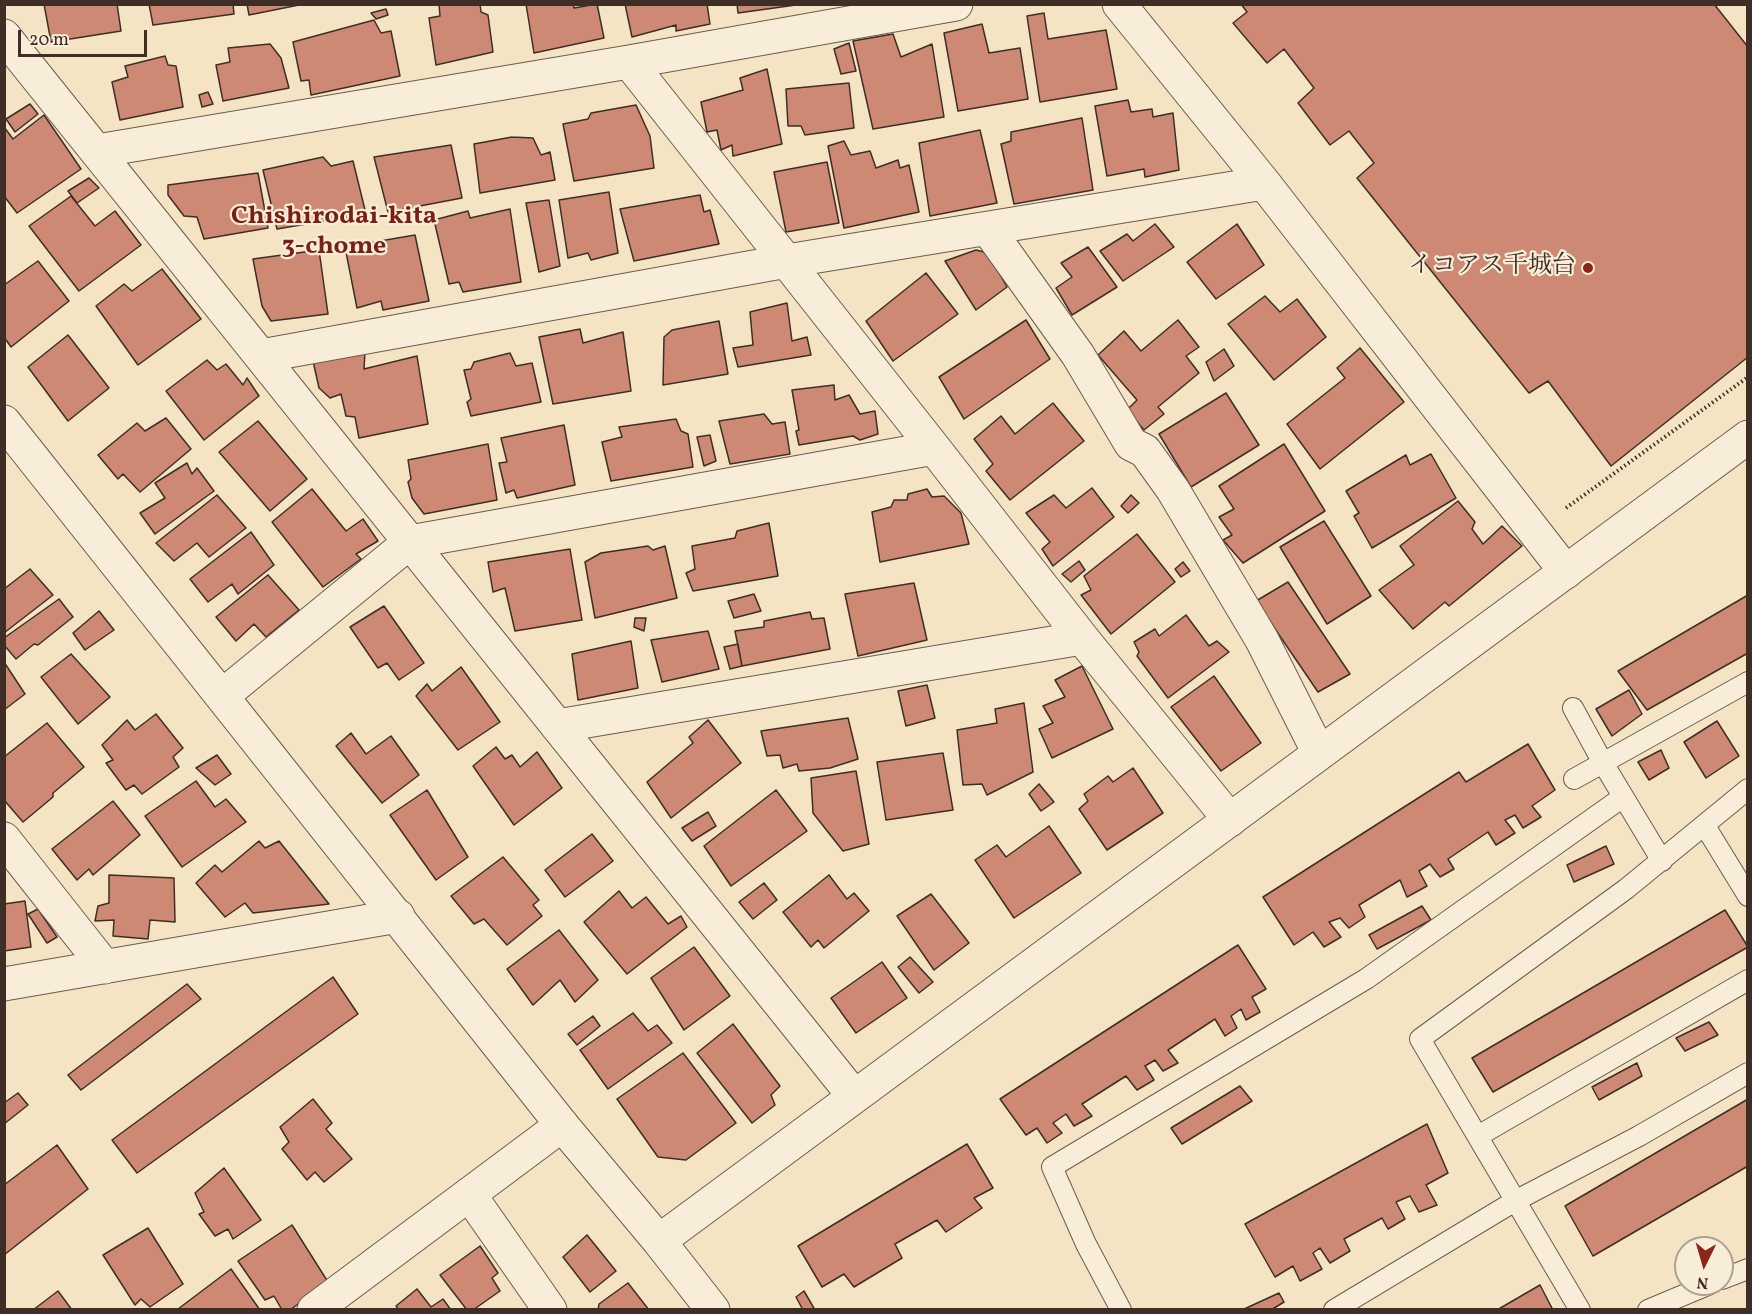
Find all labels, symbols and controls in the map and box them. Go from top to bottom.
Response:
scale bar [21,18,150,56]
text: 20 m [29,28,69,53]
district label: Chishirodai-kita 3-chome [231,202,437,264]
place label: イコアス千城台 [1408,254,1576,282]
marker: イコアス千城台 [1581,261,1595,275]
north arrow [1674,1236,1734,1296]
text: N [1696,1270,1709,1293]

